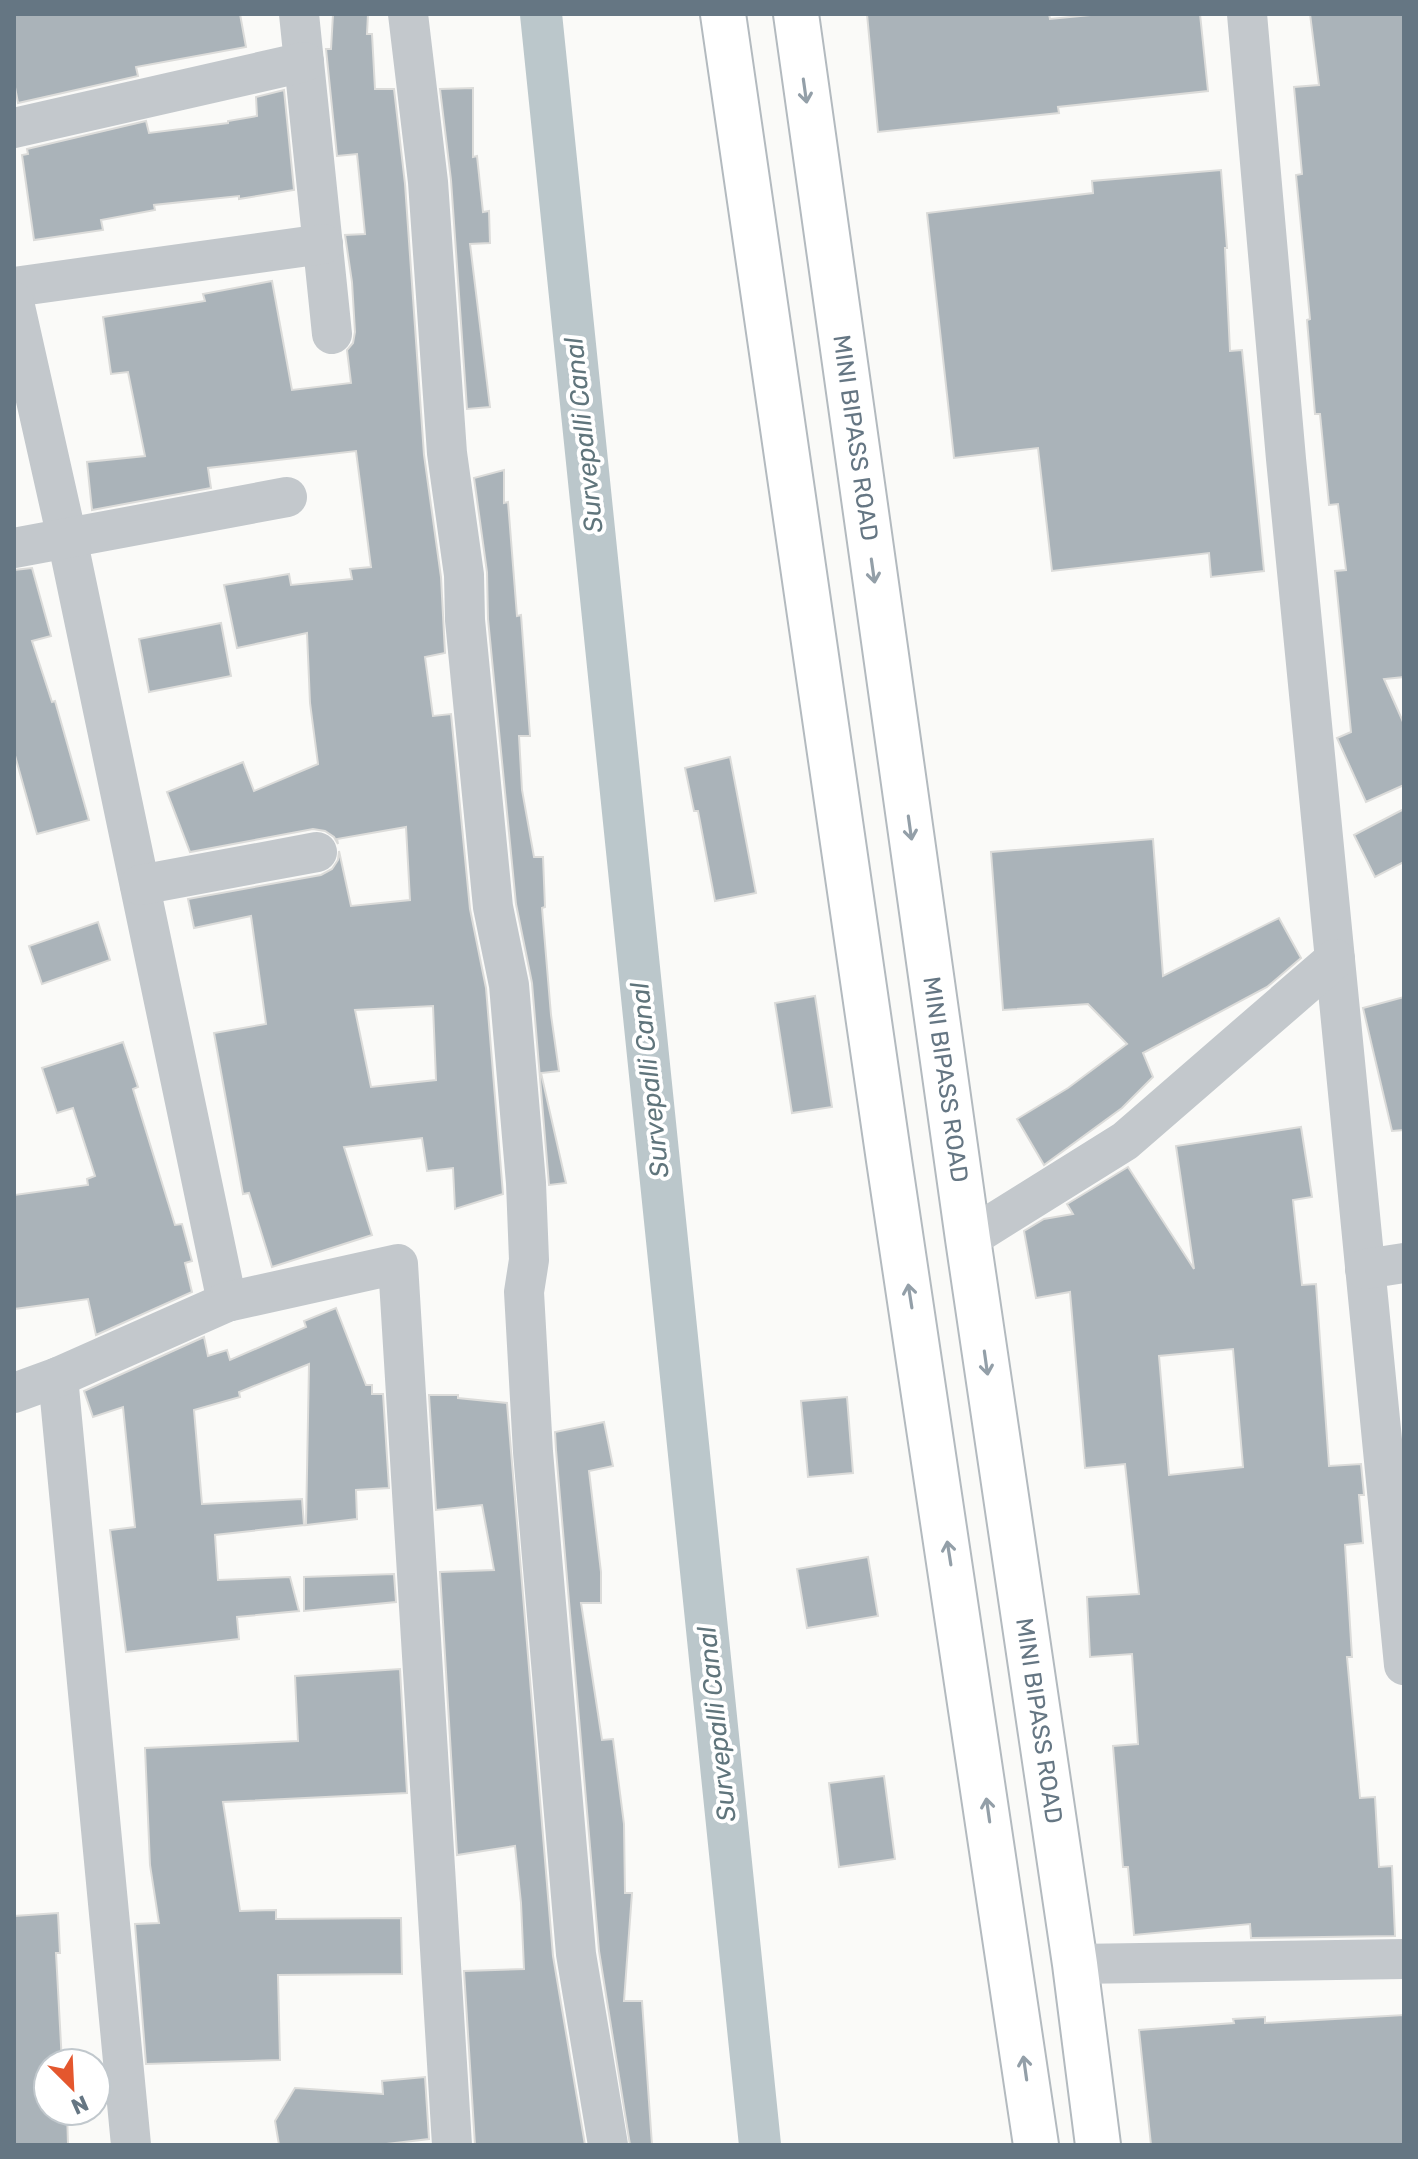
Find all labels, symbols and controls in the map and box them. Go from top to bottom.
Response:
one-way arrow [798,78,813,104]
street label: MINI BIPASS ROAD [827,333,884,543]
water label: Survepalli Canal [558,335,610,534]
one-way arrow [866,557,881,583]
one-way arrow [903,815,918,840]
street label: MINI BIPASS ROAD [917,975,974,1184]
water label: Survepalli Canal [624,980,676,1179]
one-way arrow [902,1284,917,1310]
one-way arrow [980,1349,995,1375]
one-way arrow [941,1541,956,1567]
street label: MINI BIPASS ROAD [1010,1616,1068,1826]
water label: Survepalli Canal [691,1624,743,1823]
one-way arrow [980,1798,995,1824]
north arrow [32,2047,112,2127]
one-way arrow [1017,2056,1032,2081]
text: N [67,2089,93,2120]

